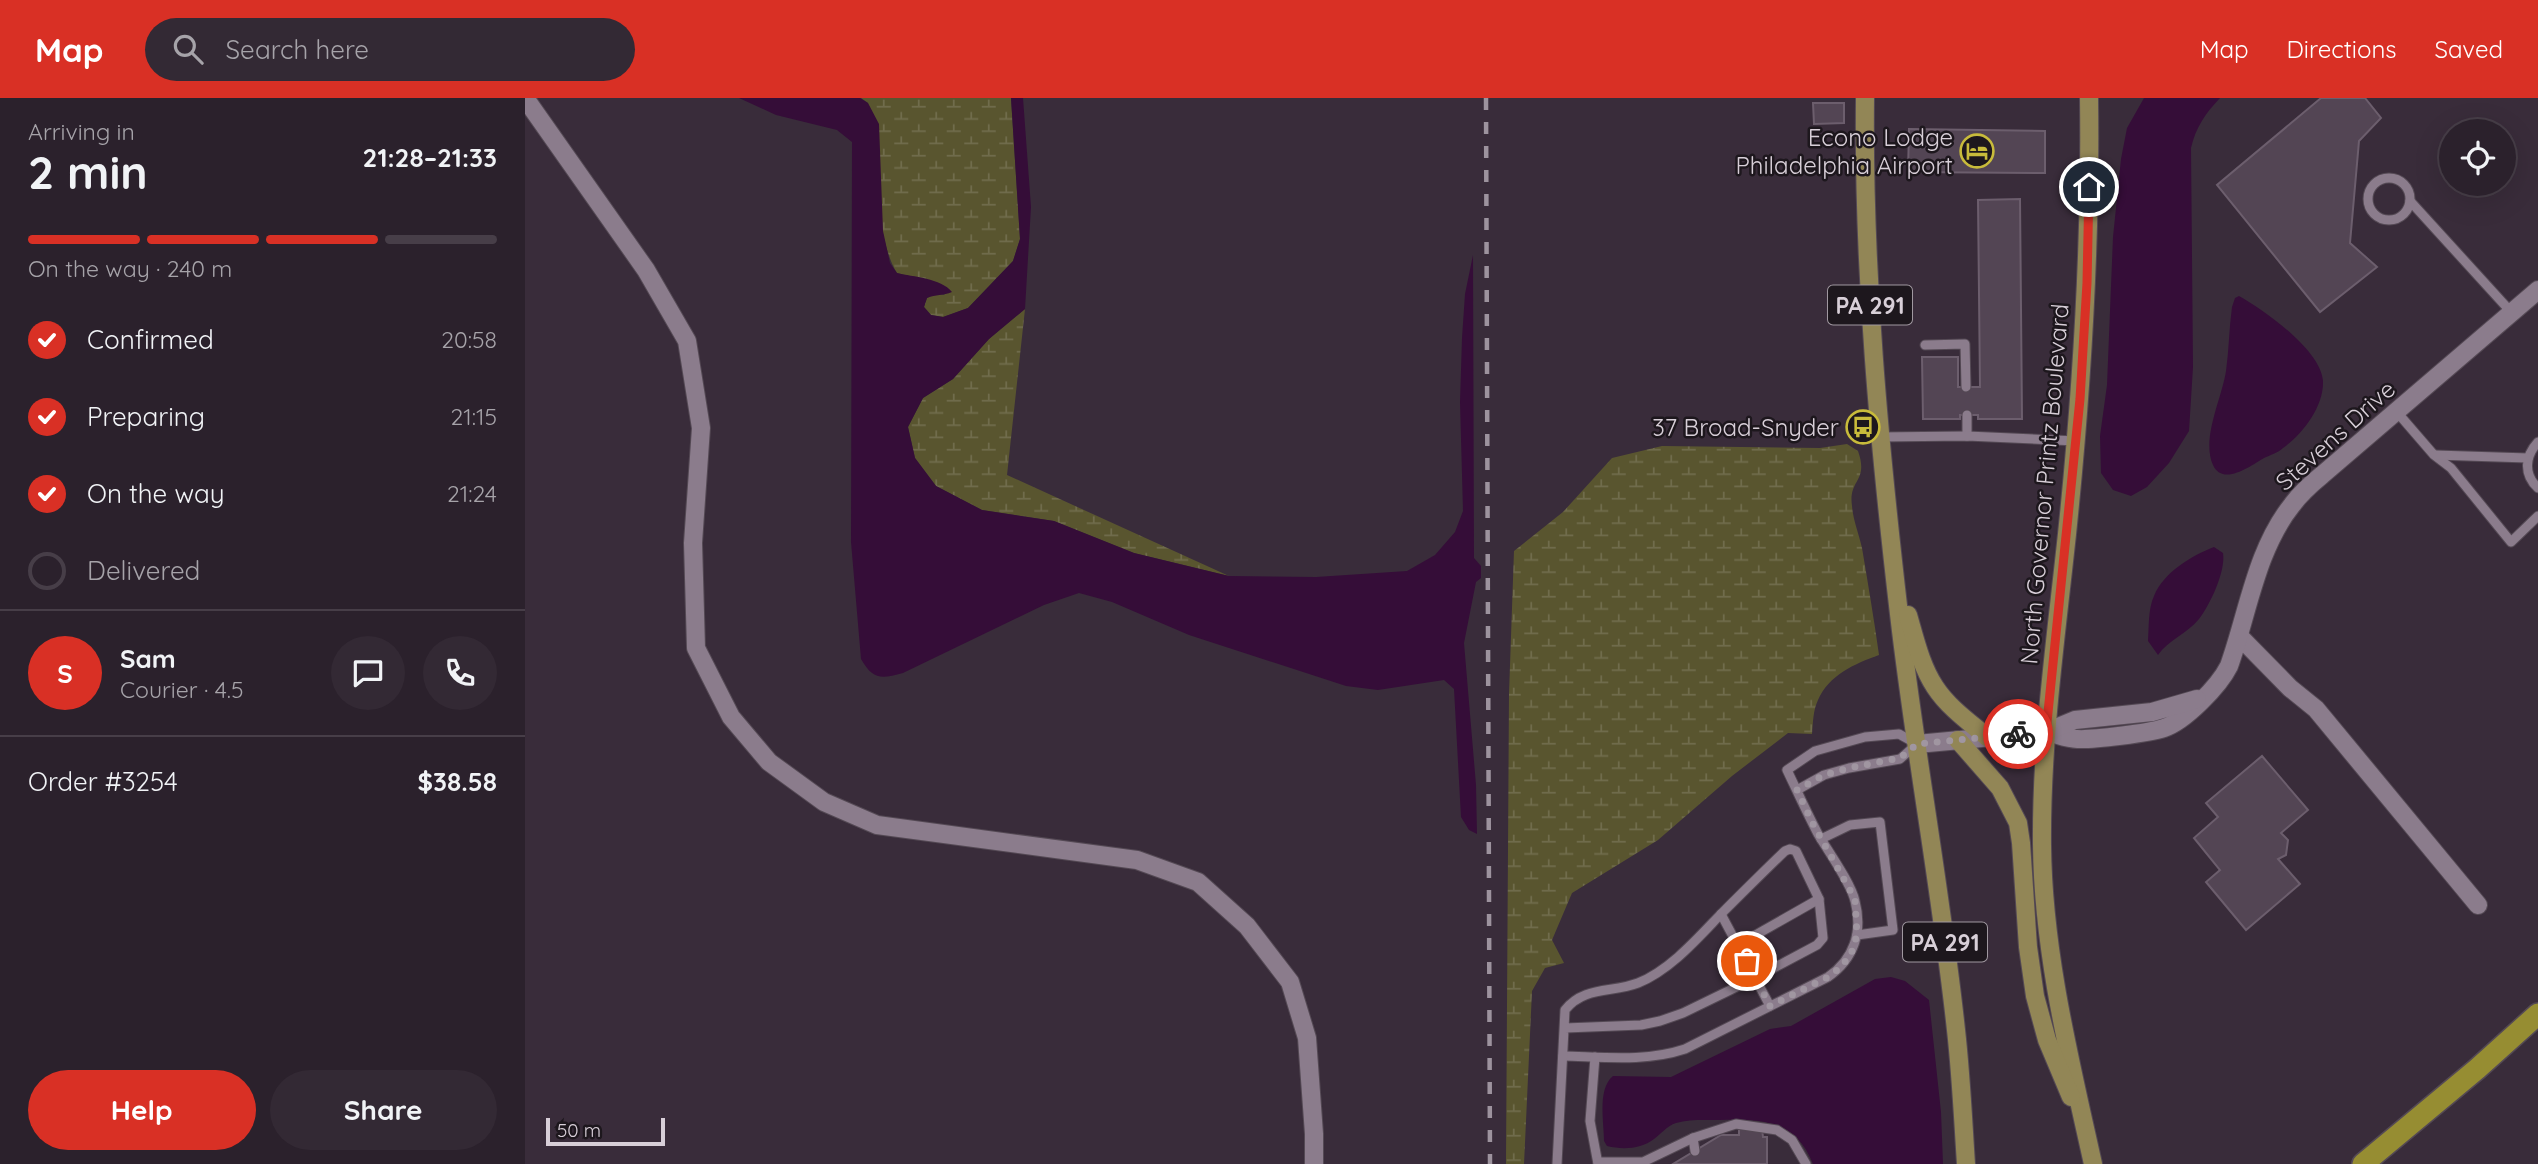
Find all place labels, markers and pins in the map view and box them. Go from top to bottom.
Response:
place label: Econo Lodge Philadelphia Airport [1736,122,1953,180]
hotel icon: Econo Lodge Philadelphia Airport [1958,132,1996,170]
pin [2059,157,2119,217]
bus stop icon: 37 Broad-Snyder [1844,408,1882,446]
place label: 37 Broad-Snyder [1652,412,1839,442]
pin [1717,931,1777,991]

